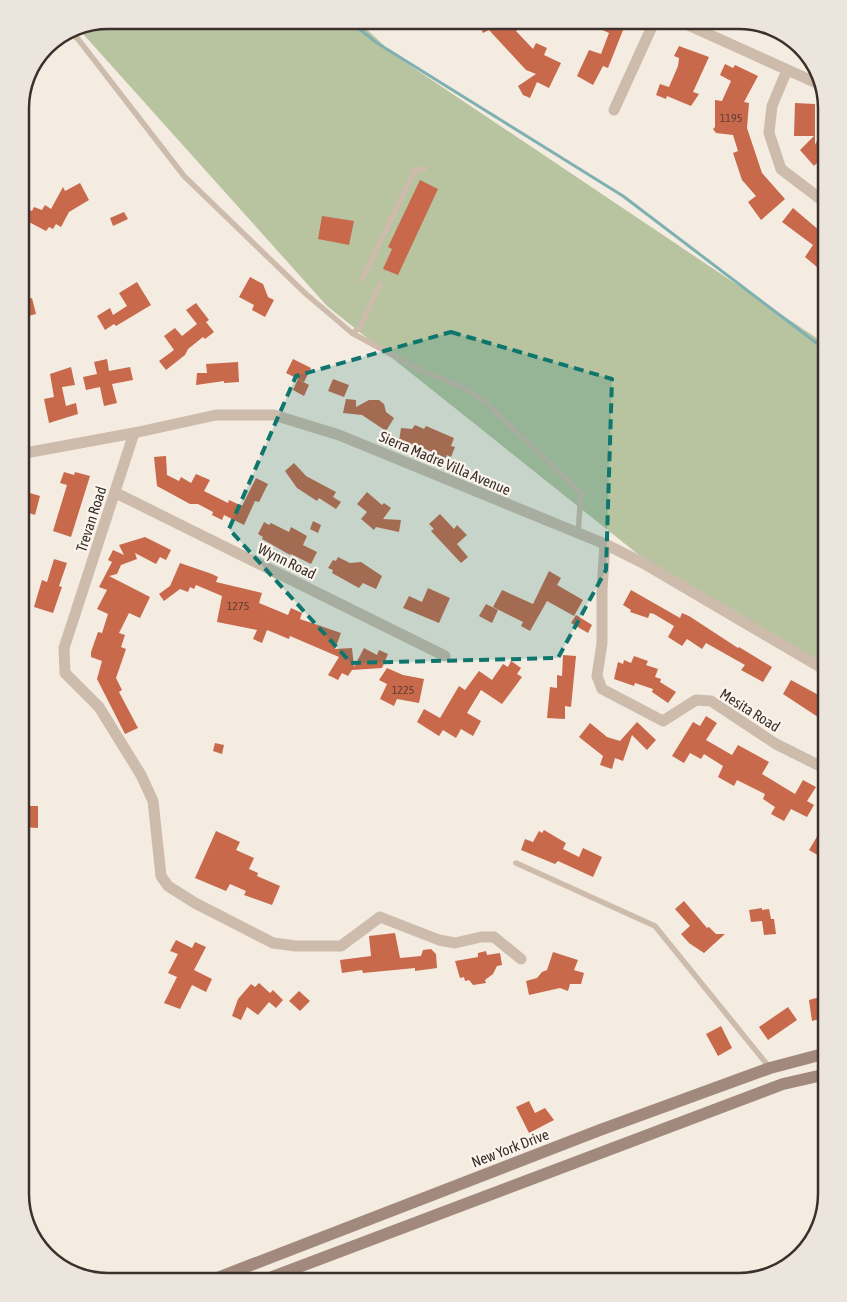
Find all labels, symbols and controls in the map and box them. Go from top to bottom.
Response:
house number: 1195 [720,111,742,125]
street label: Sierra Madre Villa Avenue [377,428,513,498]
street label: Trevan Road [72,484,110,554]
street label: Wynn Road [255,540,319,582]
house number: 1275 [227,599,249,613]
house number: 1225 [392,683,414,697]
street label: Mesita Road [717,685,783,735]
street label: New York Drive [469,1125,551,1171]

